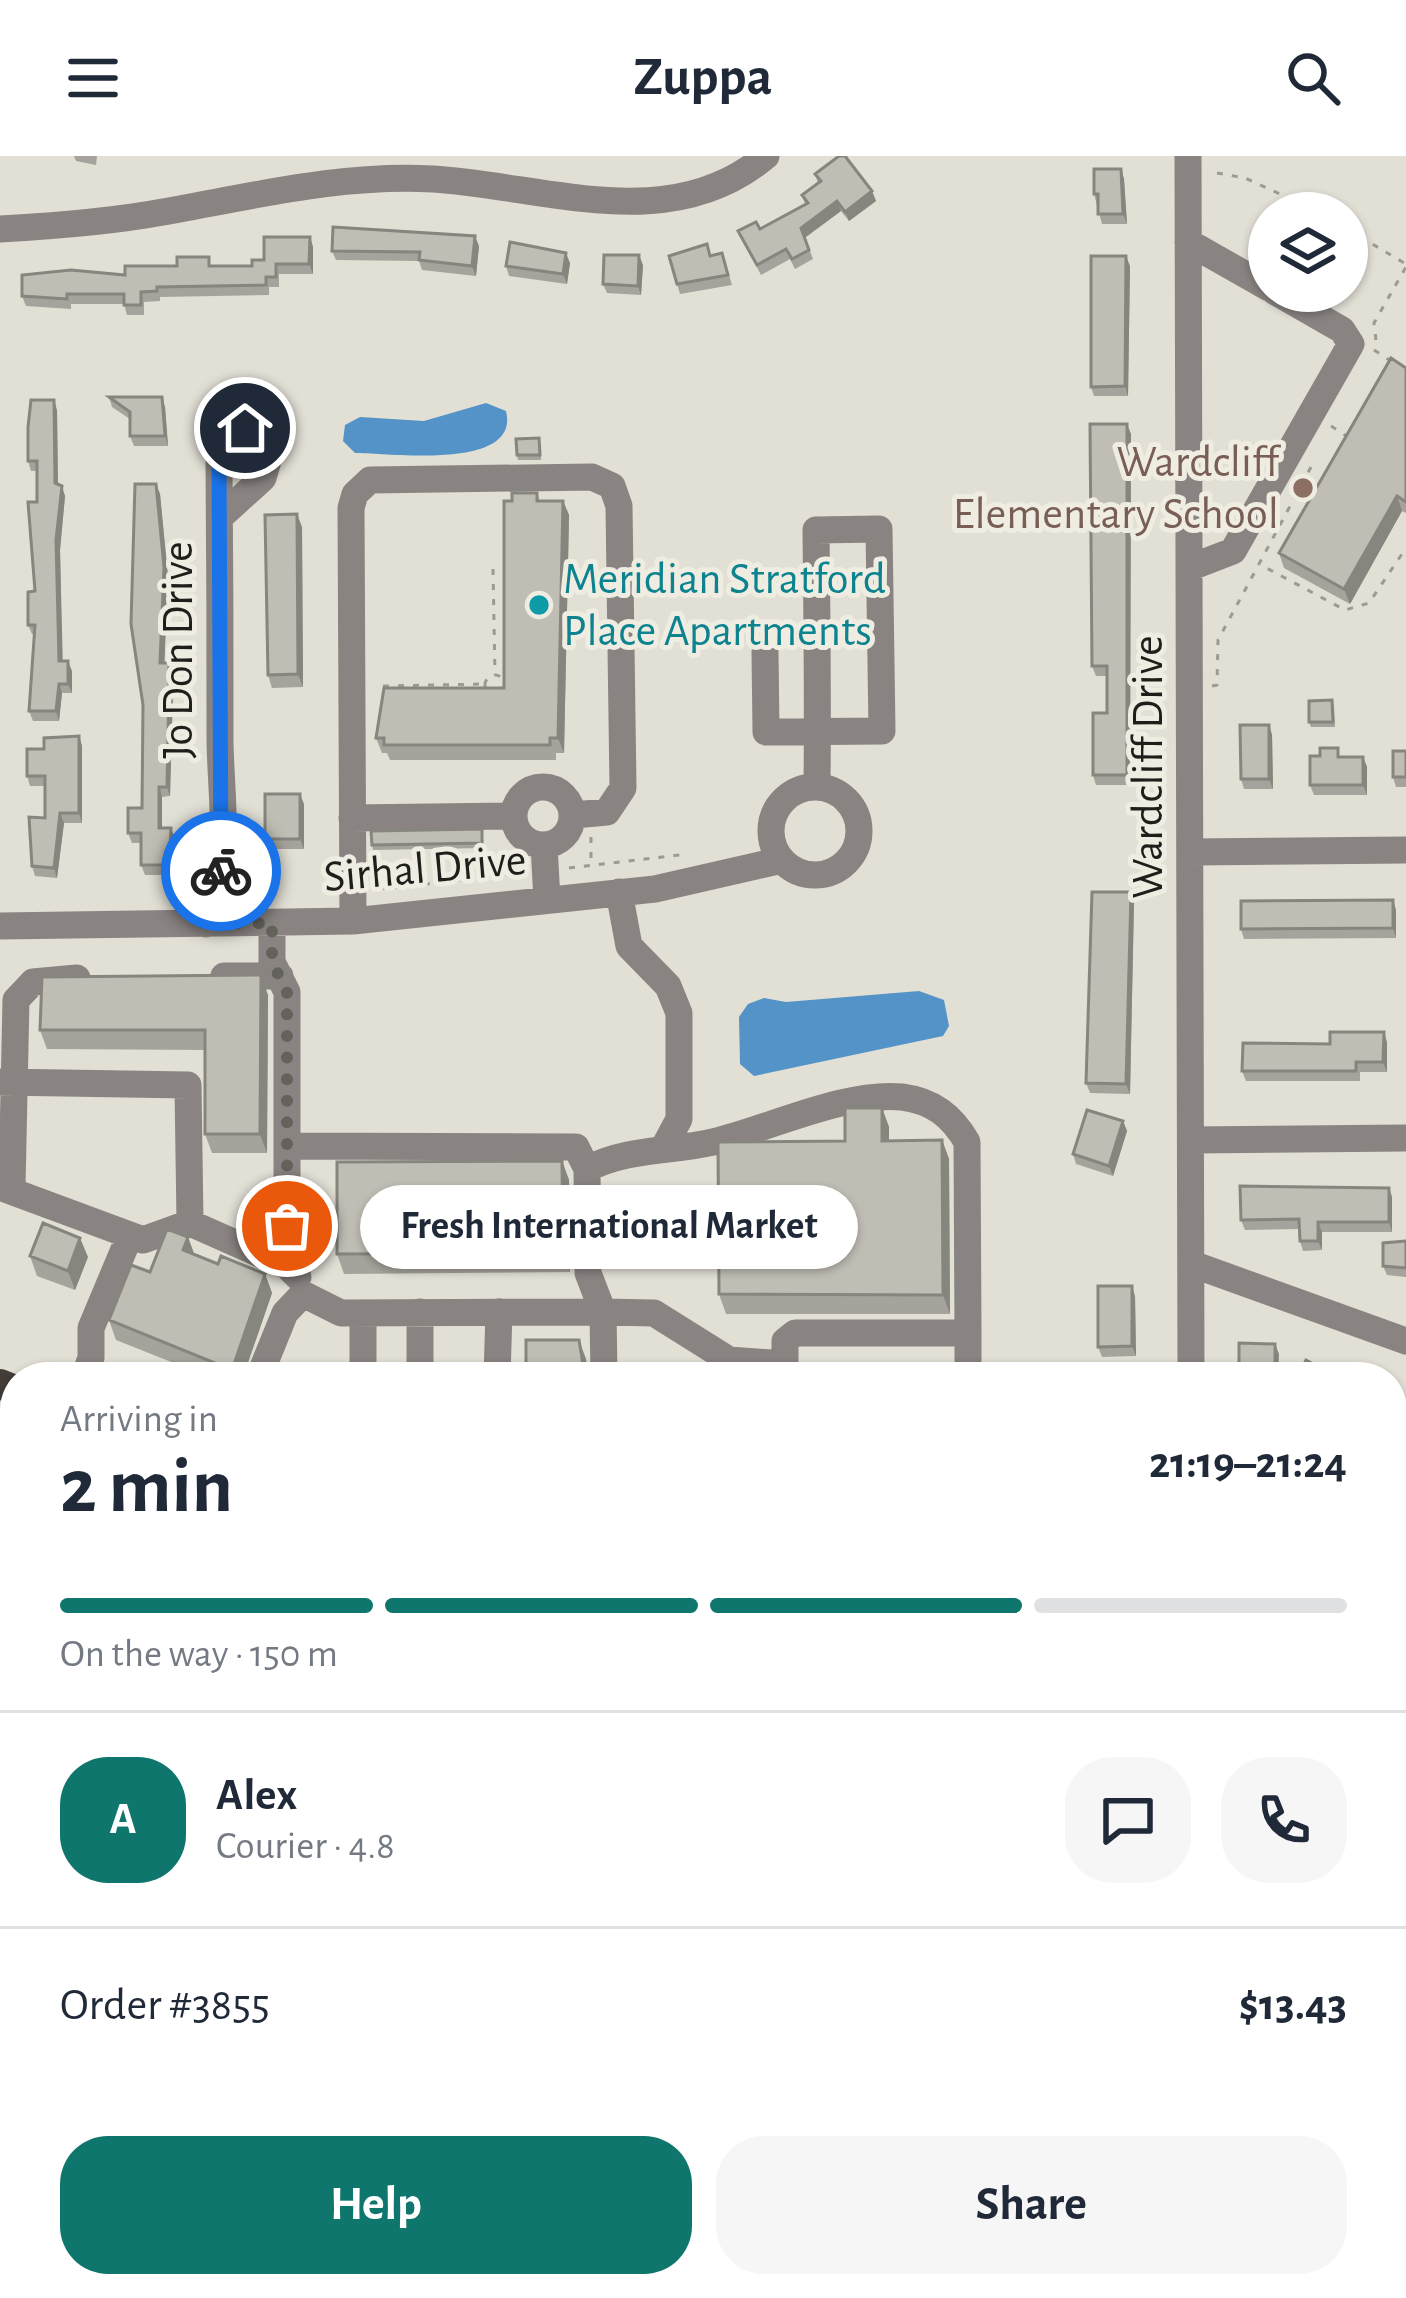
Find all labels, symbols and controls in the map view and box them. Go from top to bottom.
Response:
icon: menu [60,45,126,111]
icon: search [1280,45,1346,111]
text: Zuppa [634,51,772,105]
map controls [1248,192,1368,312]
button: layers [1248,192,1368,312]
pin [194,377,296,479]
icon: home [212,395,278,461]
place label: Wardcliff Elementary School [953,440,1281,537]
marker: Wardcliff Elementary School [1290,475,1316,501]
street label: Jo Don Drive [156,541,201,759]
place label: Meridian Stratford Place Apartments [563,557,886,654]
marker: Meridian Stratford Place Apartments [526,592,552,618]
street label: Wardcliff Drive [1126,635,1171,899]
courier [161,811,281,931]
icon: bike [188,838,254,904]
street label: Sirhal Drive [322,838,528,900]
pin [236,1175,338,1277]
callout: Fresh International Market [359,1184,857,1268]
icon: bag [254,1193,320,1259]
text: Fresh International Market [400,1207,818,1246]
text: Arriving in [60,1400,218,1439]
text: 21:19–21:24 [1149,1441,1347,1486]
text: 2 min [60,1449,233,1527]
text: On the way · 150 m [60,1635,338,1674]
button: chat [1065,1757,1191,1883]
button: phone [1221,1757,1347,1883]
text: Alex [216,1773,297,1818]
text: A [109,1797,137,1842]
text: Courier · 4.8 [216,1827,395,1866]
text: Order #3855 [60,1983,270,2028]
text: $13.43 [1239,1983,1347,2028]
button: Help [60,2136,692,2274]
button: Share [716,2136,1347,2274]

